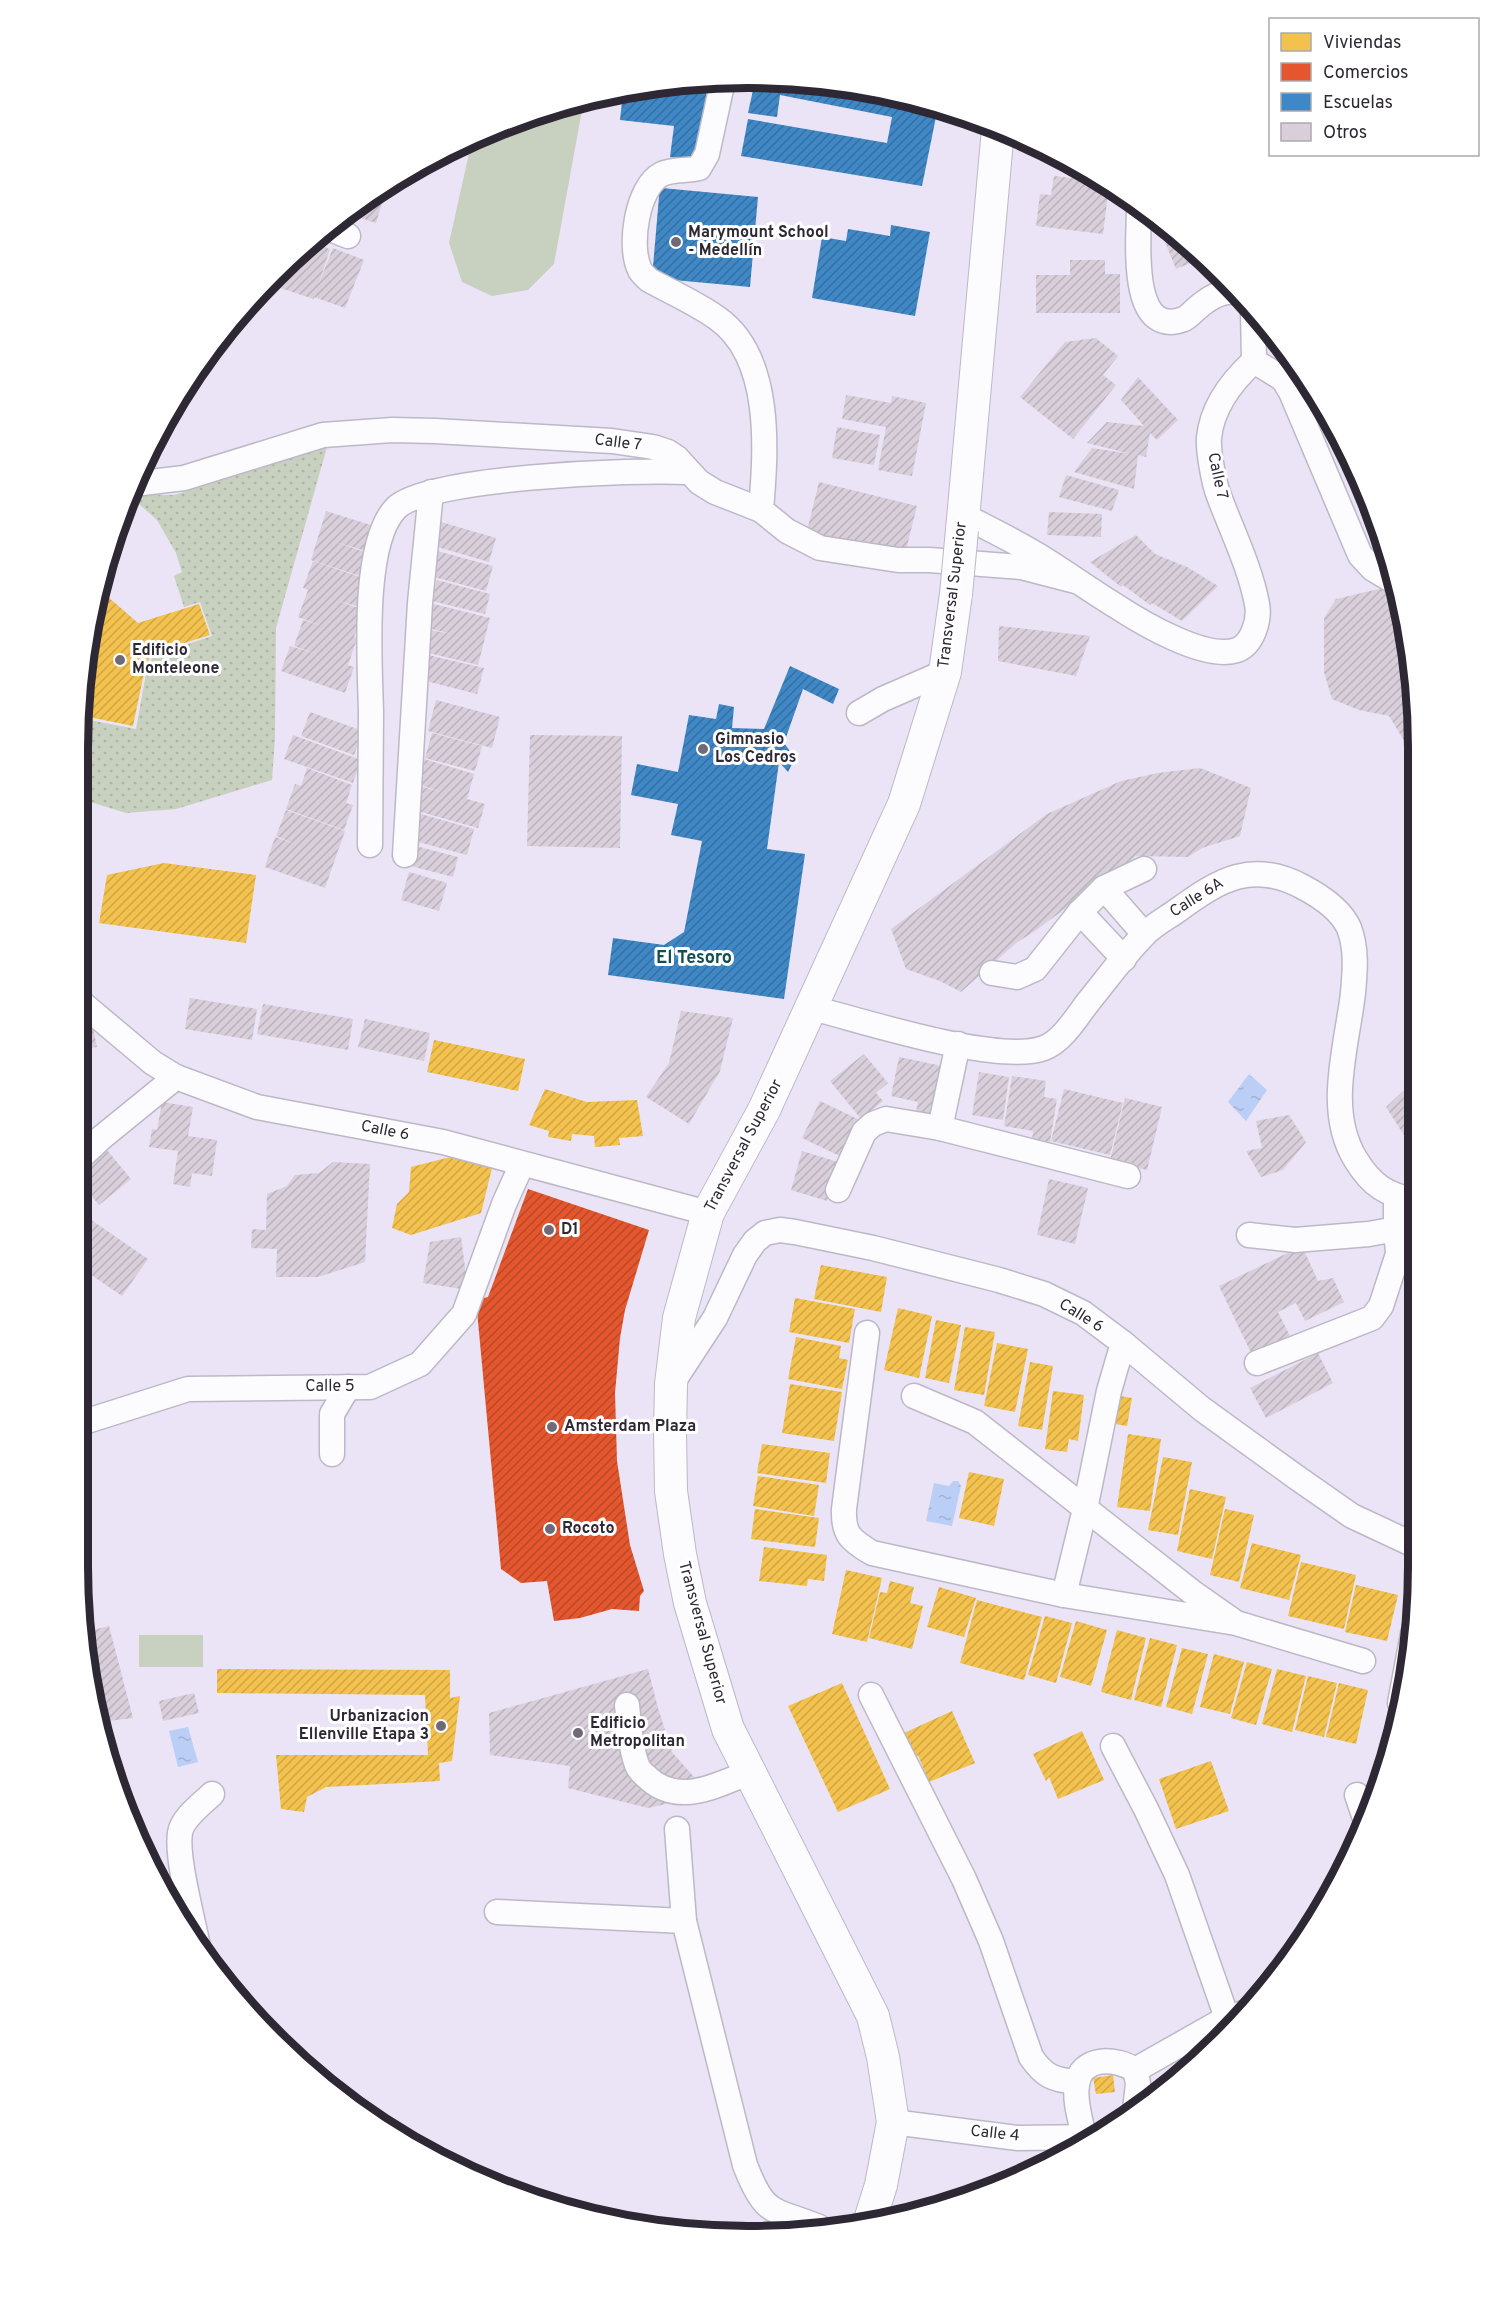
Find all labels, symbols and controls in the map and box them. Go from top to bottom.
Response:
legend [1269,18,1479,156]
text: Viviendas [1323,32,1401,55]
text: Comercios [1323,62,1409,85]
text: Escuelas [1323,92,1393,115]
text: Otros [1323,122,1367,145]
place label: Marymount School - Medellín [688,223,829,261]
marker: Marymount School - Medellín [669,235,683,249]
street label: Calle 7 [593,430,643,456]
street label: Calle 7 [1202,451,1232,501]
street label: Transversal Superior [934,521,972,669]
place label: Edificio Monteleone [132,641,220,679]
marker: Edificio Monteleone [113,653,127,667]
place label: Gimnasio Los Cedros [715,730,797,768]
marker: Gimnasio Los Cedros [696,742,710,756]
street label: Calle 6A [1166,874,1228,922]
district label: El Tesoro [656,947,732,970]
street label: Transversal Superior [701,1076,787,1216]
street label: Calle 6 [359,1117,411,1145]
place label: D1 [561,1220,579,1240]
marker: D1 [542,1223,556,1237]
street label: Calle 6 [1055,1295,1107,1337]
street label: Calle 5 [305,1377,355,1397]
place label: Amsterdam Plaza [564,1417,696,1437]
marker: Amsterdam Plaza [545,1420,559,1434]
place label: Rocoto [562,1519,615,1539]
marker: Rocoto [543,1522,557,1536]
street label: Transversal Superior [673,1559,731,1707]
place label: Urbanizacion Ellenville Etapa 3 [299,1707,429,1745]
place label: Edificio Metropolitan [590,1714,685,1752]
marker: Urbanizacion Ellenville Etapa 3 [434,1719,448,1733]
marker: Edificio Metropolitan [571,1726,585,1740]
street label: Calle 4 [969,2121,1021,2147]

